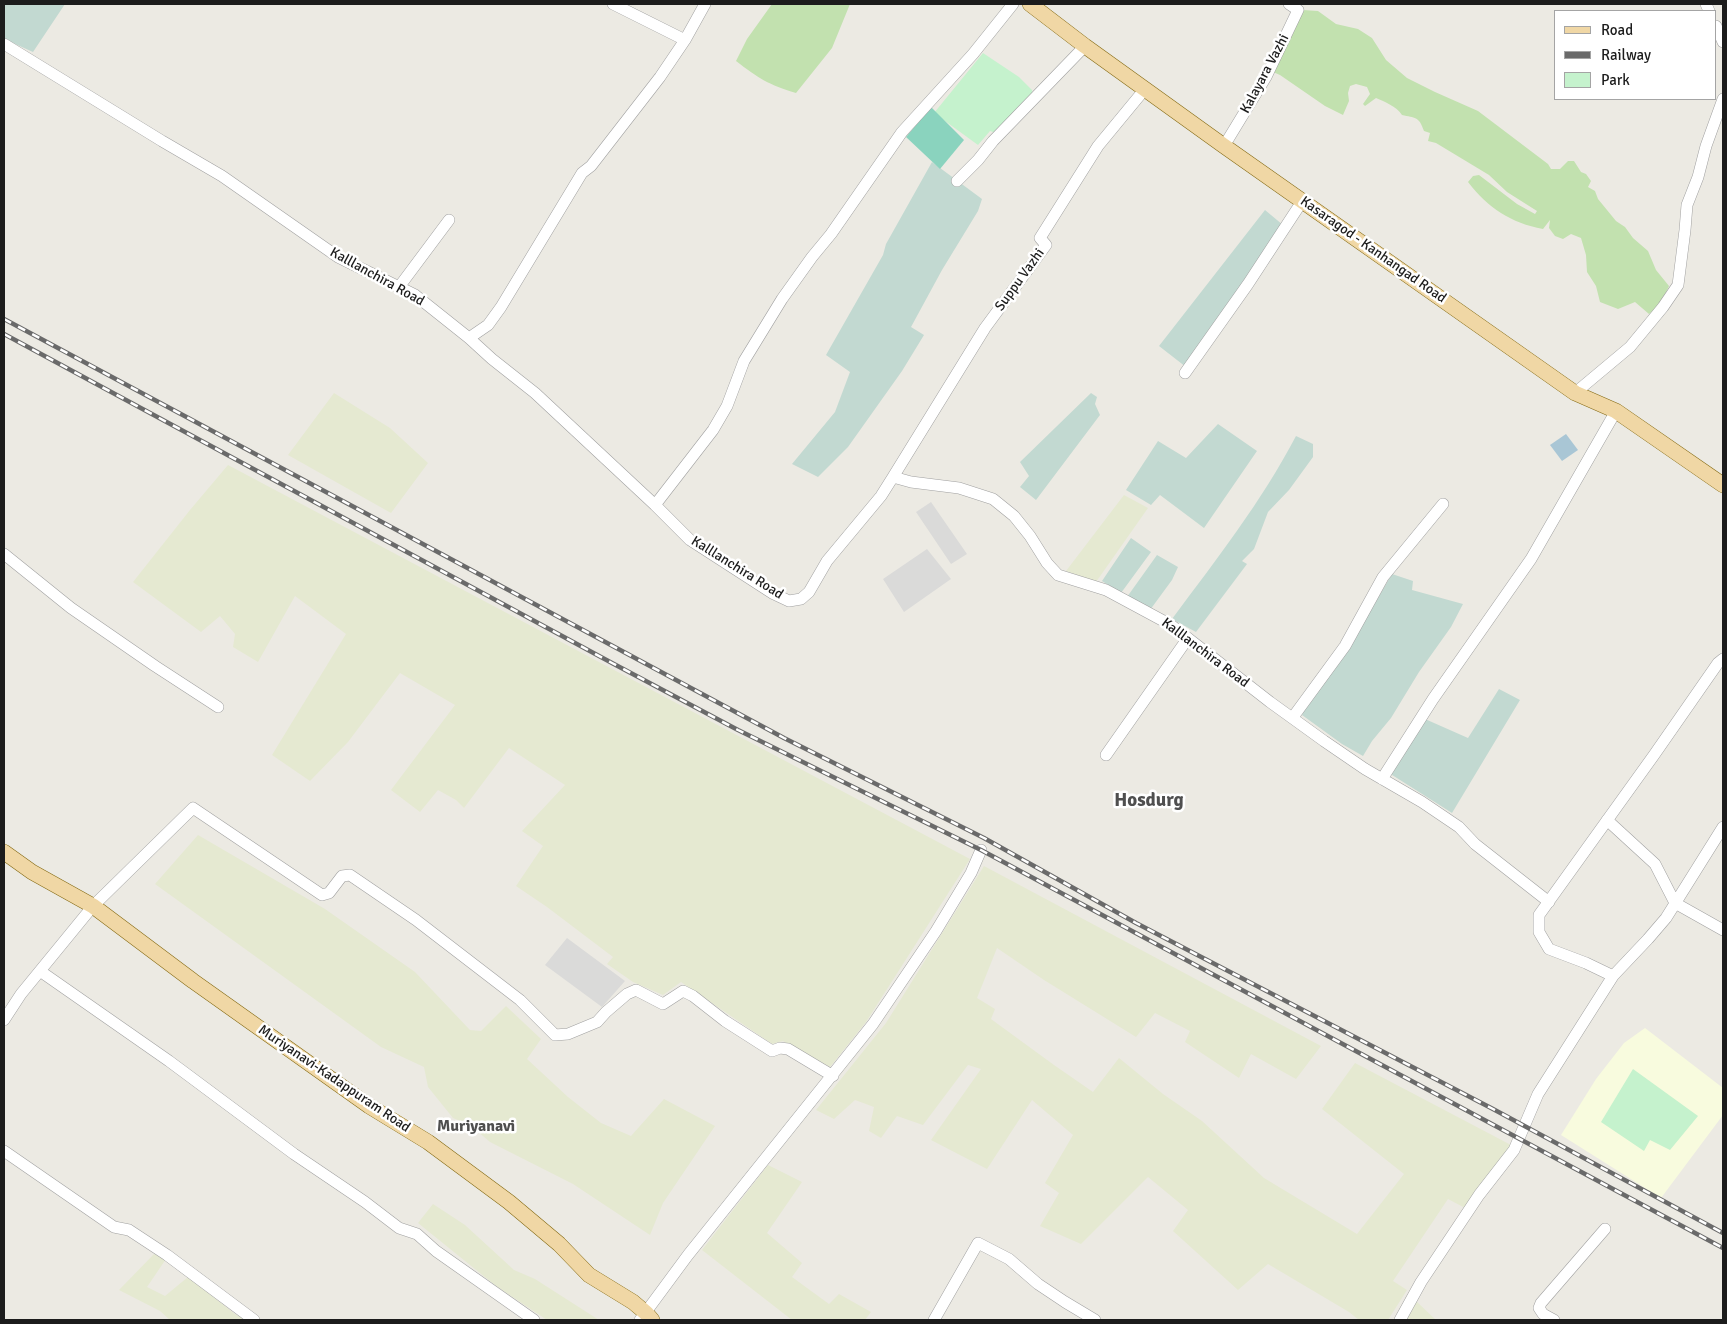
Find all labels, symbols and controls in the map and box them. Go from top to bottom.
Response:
legend [1554,10,1717,100]
text: Road [1601,21,1633,39]
street label: Kalayara Vazhi [1237,31,1293,117]
text: Railway [1601,46,1651,64]
text: Park [1601,71,1630,89]
street label: Kasaragod - Kanhangad Road [1297,193,1449,307]
street label: Kalllanchira Road [327,244,427,310]
street label: Suppu Vazhi [992,245,1048,315]
street label: Kalllanchira Road [688,533,786,603]
street label: Kalllanchira Road [1158,615,1252,691]
district label: Hosdurg [1114,790,1184,812]
street label: Muriyanavi-Kadappuram Road [255,1022,413,1136]
district label: Muriyanavi [437,1117,515,1137]

